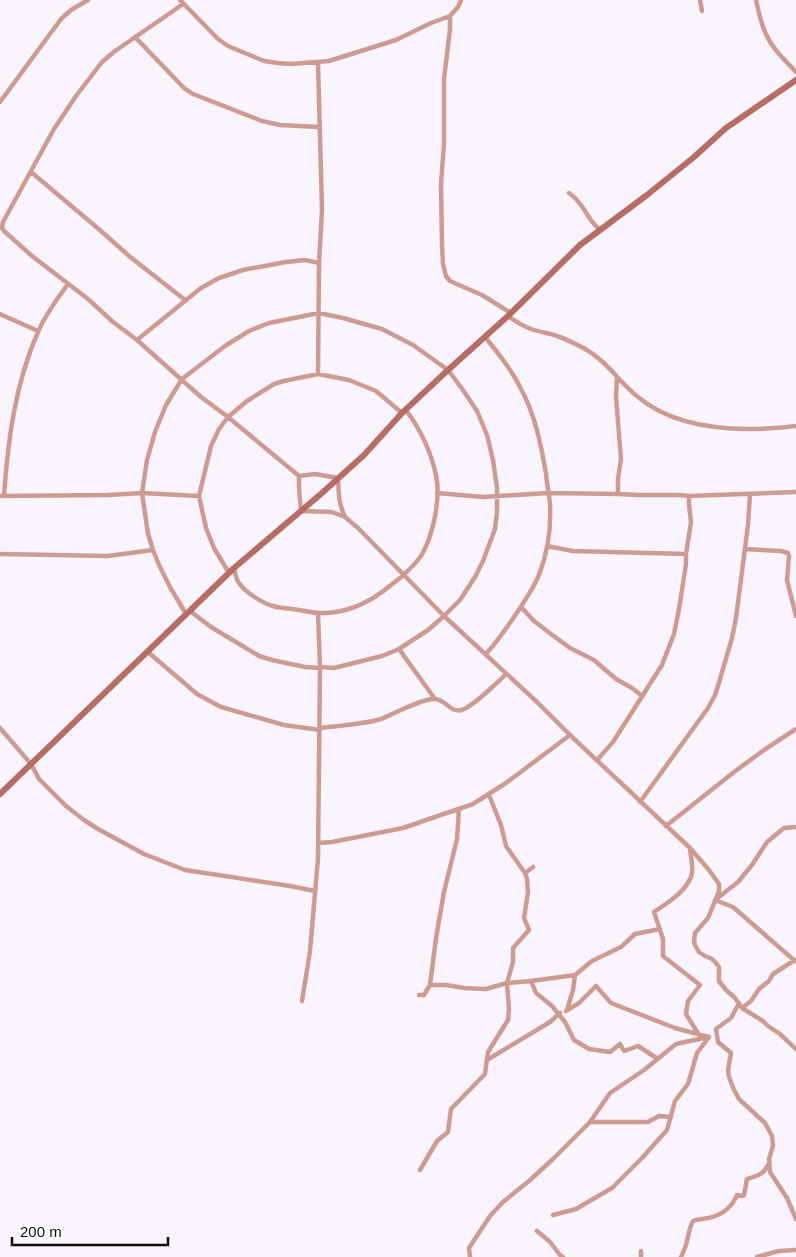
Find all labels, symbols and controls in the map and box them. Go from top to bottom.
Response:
scale bar [12,1214,169,1246]
text: 200 m [20,1223,62,1240]

